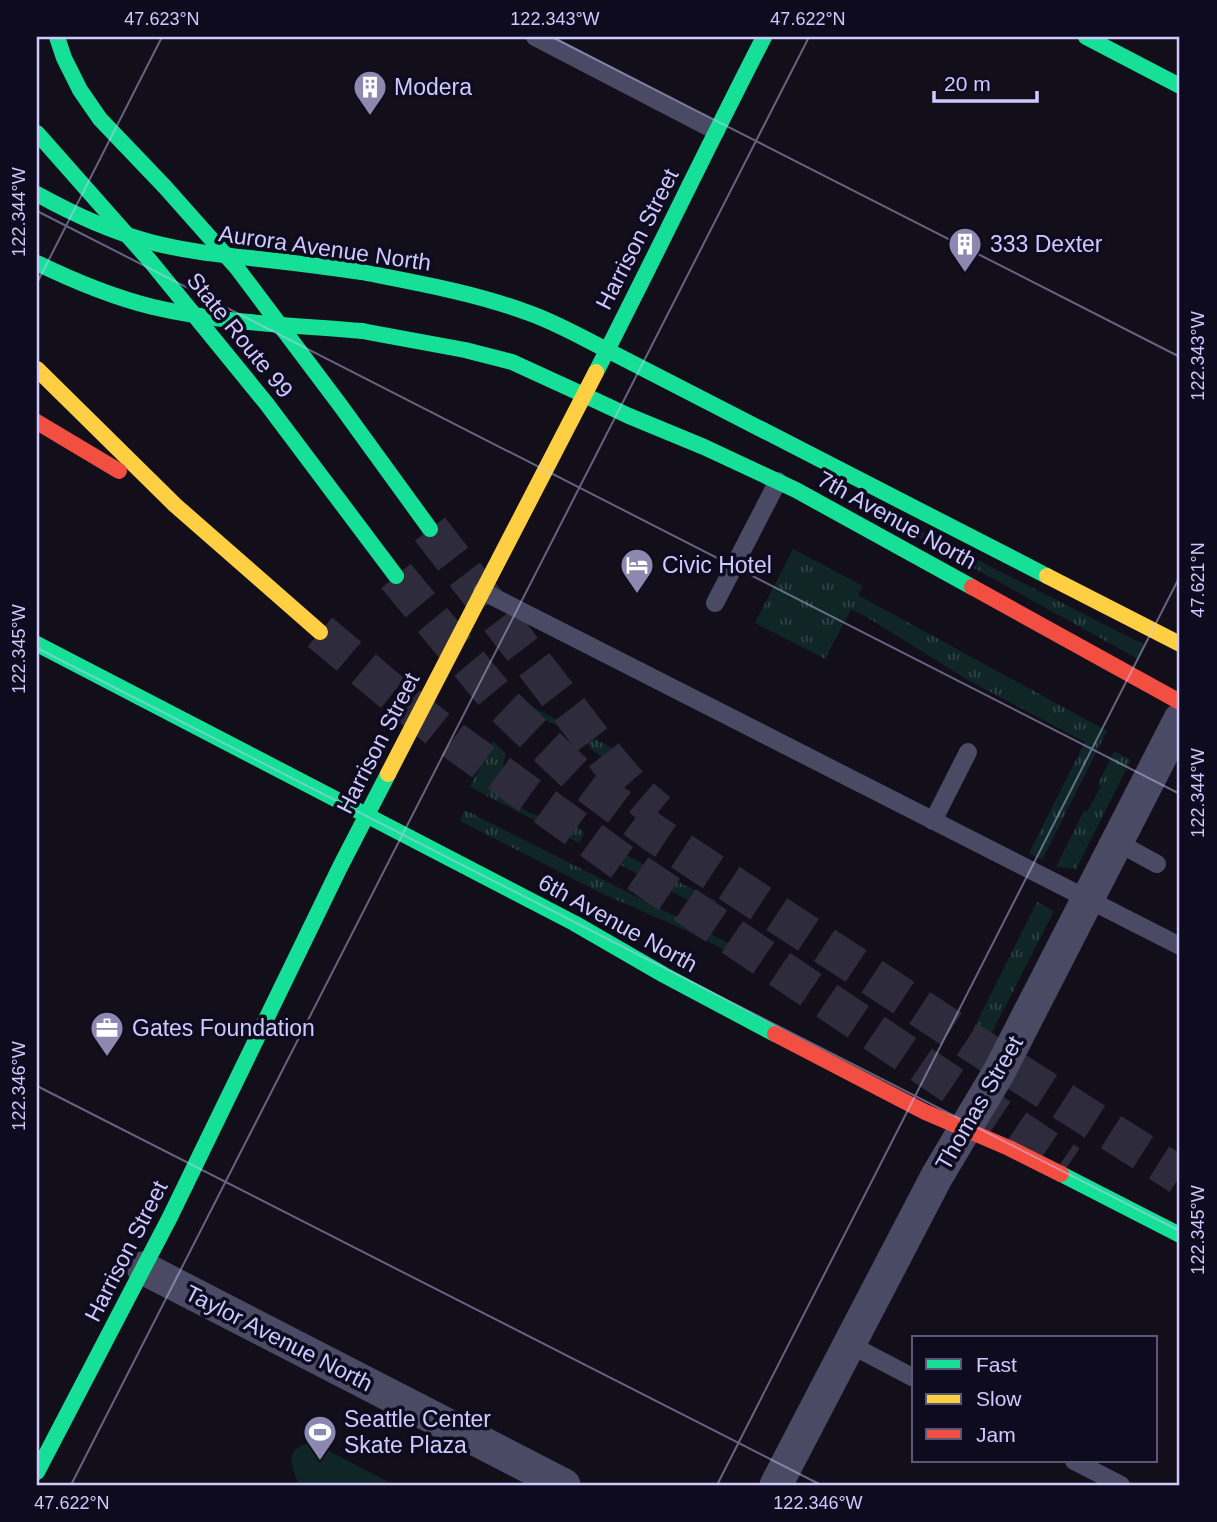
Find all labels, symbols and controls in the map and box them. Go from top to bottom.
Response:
text: 47.623°N [124,9,200,29]
text: 122.343°W [510,9,600,29]
text: 47.622°N [770,9,846,29]
scale bar [934,60,1037,104]
building icon: Modera [351,68,389,117]
text: 20 m [944,72,991,95]
place label: Modera [394,74,472,100]
street label: Harrison Street [590,164,684,314]
text: 122.344°W [9,167,29,257]
street label: Aurora Avenue North [217,220,433,276]
building icon: 333 Dexter [946,225,984,274]
place label: 333 Dexter [990,231,1103,257]
street label: State Route 99 [182,267,298,403]
text: 122.343°W [1188,311,1208,401]
street label: 7th Avenue North [813,466,981,574]
text: 47.621°N [1188,542,1208,618]
hotel icon: Civic Hotel [618,546,656,595]
place label: Civic Hotel [662,552,772,578]
text: 122.345°W [9,604,29,694]
street label: Harrison Street [331,668,425,818]
text: 122.344°W [1188,748,1208,838]
street label: 6th Avenue North [534,869,702,977]
office icon: Gates Foundation [88,1009,126,1058]
place label: Gates Foundation [132,1015,315,1041]
street label: Thomas Street [930,1031,1028,1175]
text: 122.346°W [9,1041,29,1131]
street label: Harrison Street [79,1176,173,1326]
text: 122.345°W [1188,1185,1208,1275]
street label: Taylor Avenue North [181,1279,377,1397]
legend [912,1336,1158,1462]
text: Fast [976,1353,1017,1376]
text: Slow [976,1387,1022,1410]
place label: Seattle Center Skate Plaza [344,1406,491,1458]
sports icon: Seattle Center Skate Plaza [301,1413,339,1462]
text: Jam [976,1423,1016,1446]
text: 47.622°N [34,1493,110,1513]
text: 122.346°W [773,1493,863,1513]

